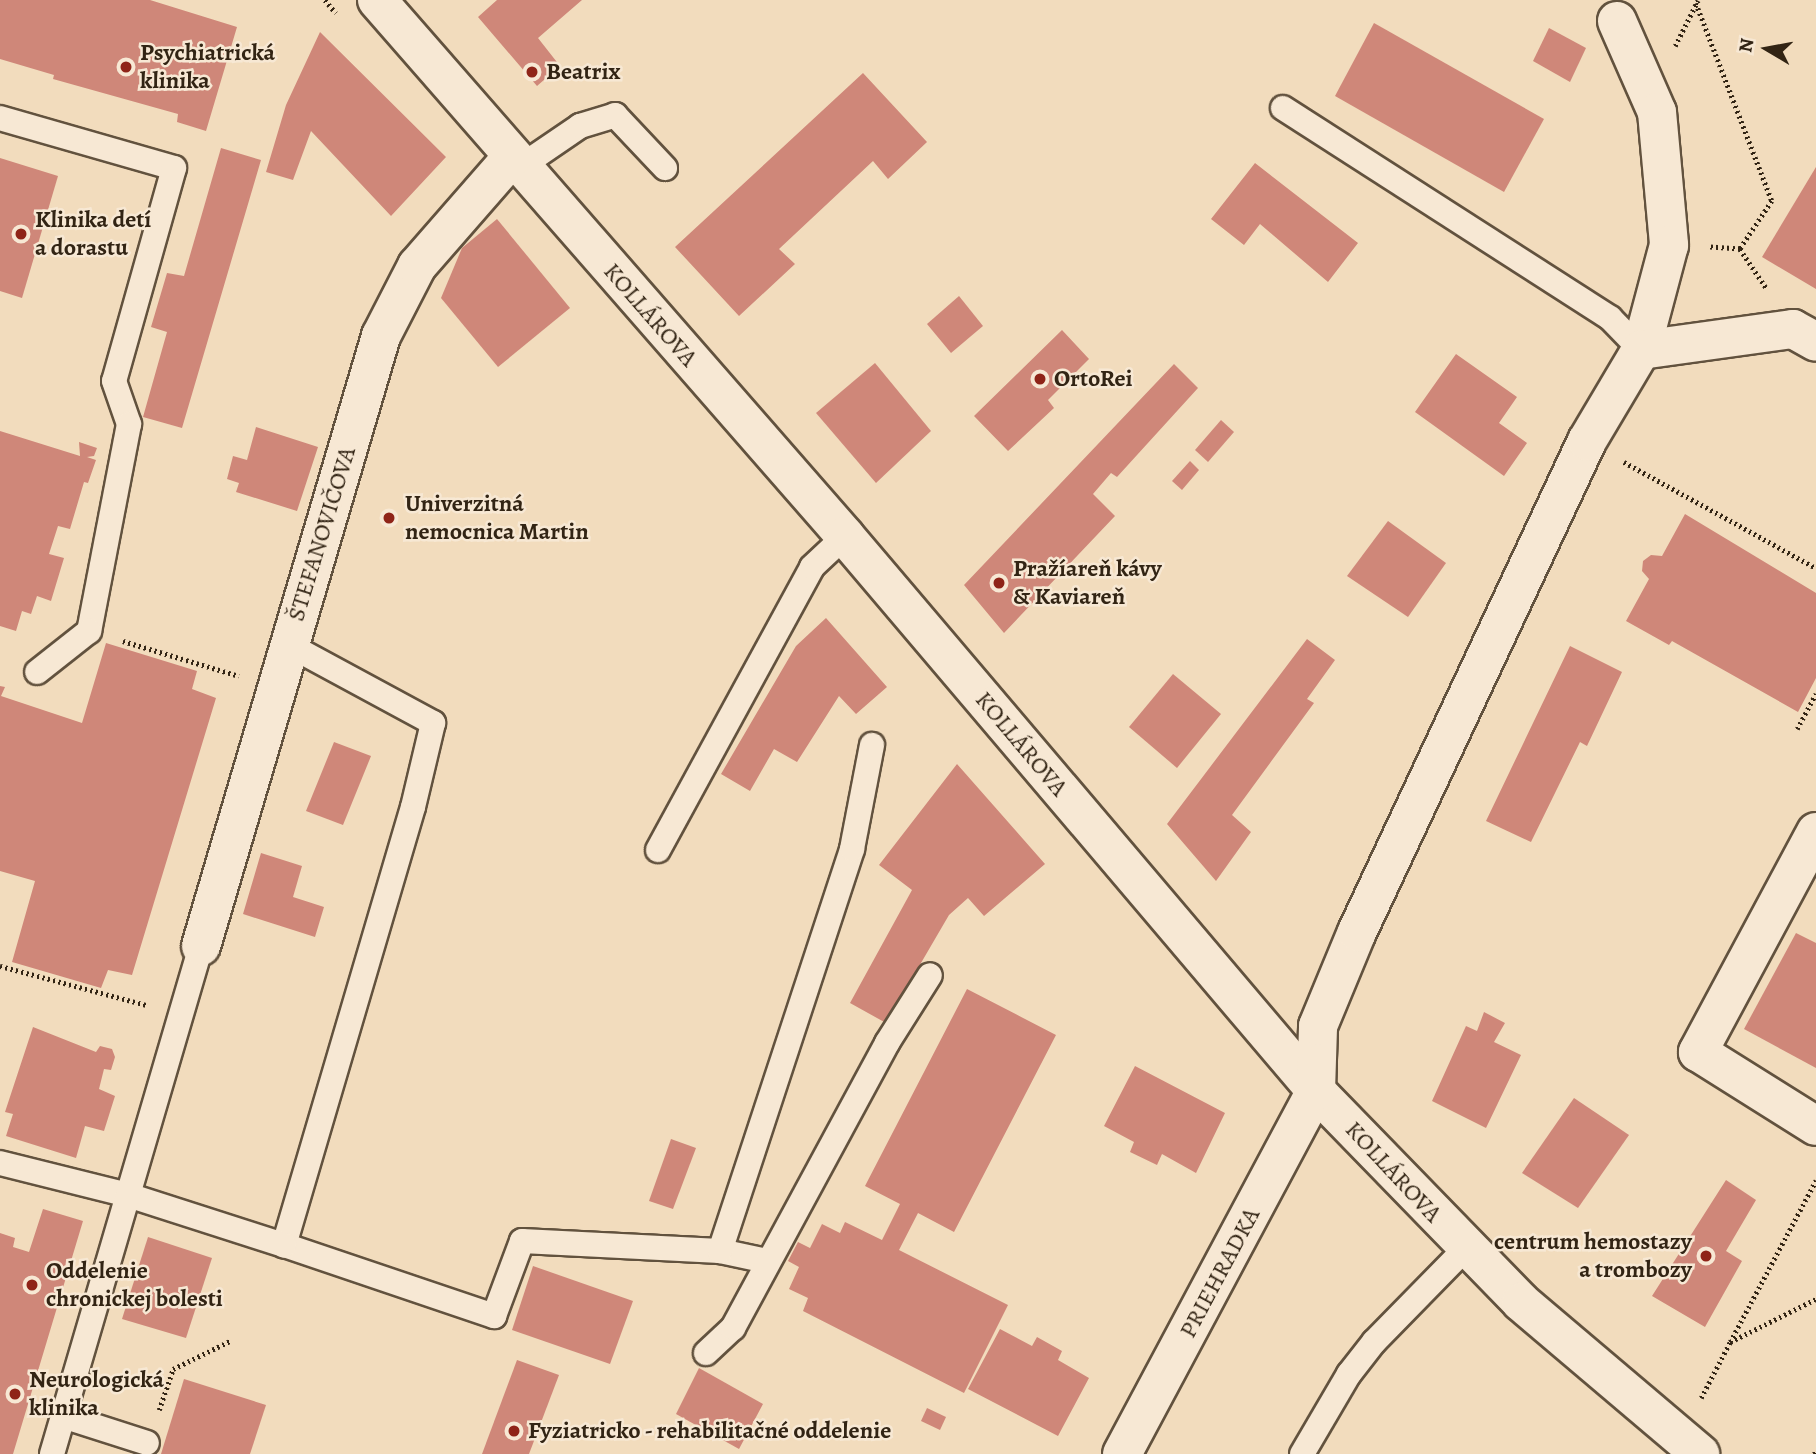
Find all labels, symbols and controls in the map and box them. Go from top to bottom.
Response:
north arrow [1732,14,1802,84]
text: N [1732,36,1760,54]
place label: Psychiatrická klinika [140,39,275,95]
place label: Beatrix [546,58,620,86]
marker: Psychiatrická klinika [118,59,134,75]
marker: Beatrix [524,64,540,80]
place label: Klinika detí a dorastu [35,206,151,262]
marker: Klinika detí a dorastu [13,226,29,242]
street label: KOLLÁROVA [597,257,703,373]
place label: OrtoRei [1054,365,1133,393]
marker: OrtoRei [1032,371,1048,387]
street label: ŠTEFANOVIČOVA [282,443,362,625]
place label: Univerzitná nemocnica Martin [405,490,589,546]
marker: Univerzitná nemocnica Martin [379,508,399,528]
place label: Pražíareň kávy & Kaviareň [1013,555,1162,611]
marker: Pražíareň kávy & Kaviareň [991,575,1007,591]
street label: KOLLÁROVA [969,686,1073,802]
street label: KOLLÁROVA [1339,1115,1447,1229]
street label: PRIEHRADKA [1174,1203,1266,1343]
place label: centrum hemostazy a trombozy [1494,1228,1692,1284]
marker: centrum hemostazy a trombozy [1698,1248,1714,1264]
place label: Oddelenie chronickej bolesti [46,1257,223,1313]
marker: Oddelenie chronickej bolesti [24,1277,40,1293]
place label: Neurologická klinika [29,1366,164,1422]
marker: Neurologická klinika [7,1386,23,1402]
place label: Fyziatricko - rehabilitačné oddelenie [528,1417,892,1445]
marker: Fyziatricko - rehabilitačné oddelenie [506,1423,522,1439]

